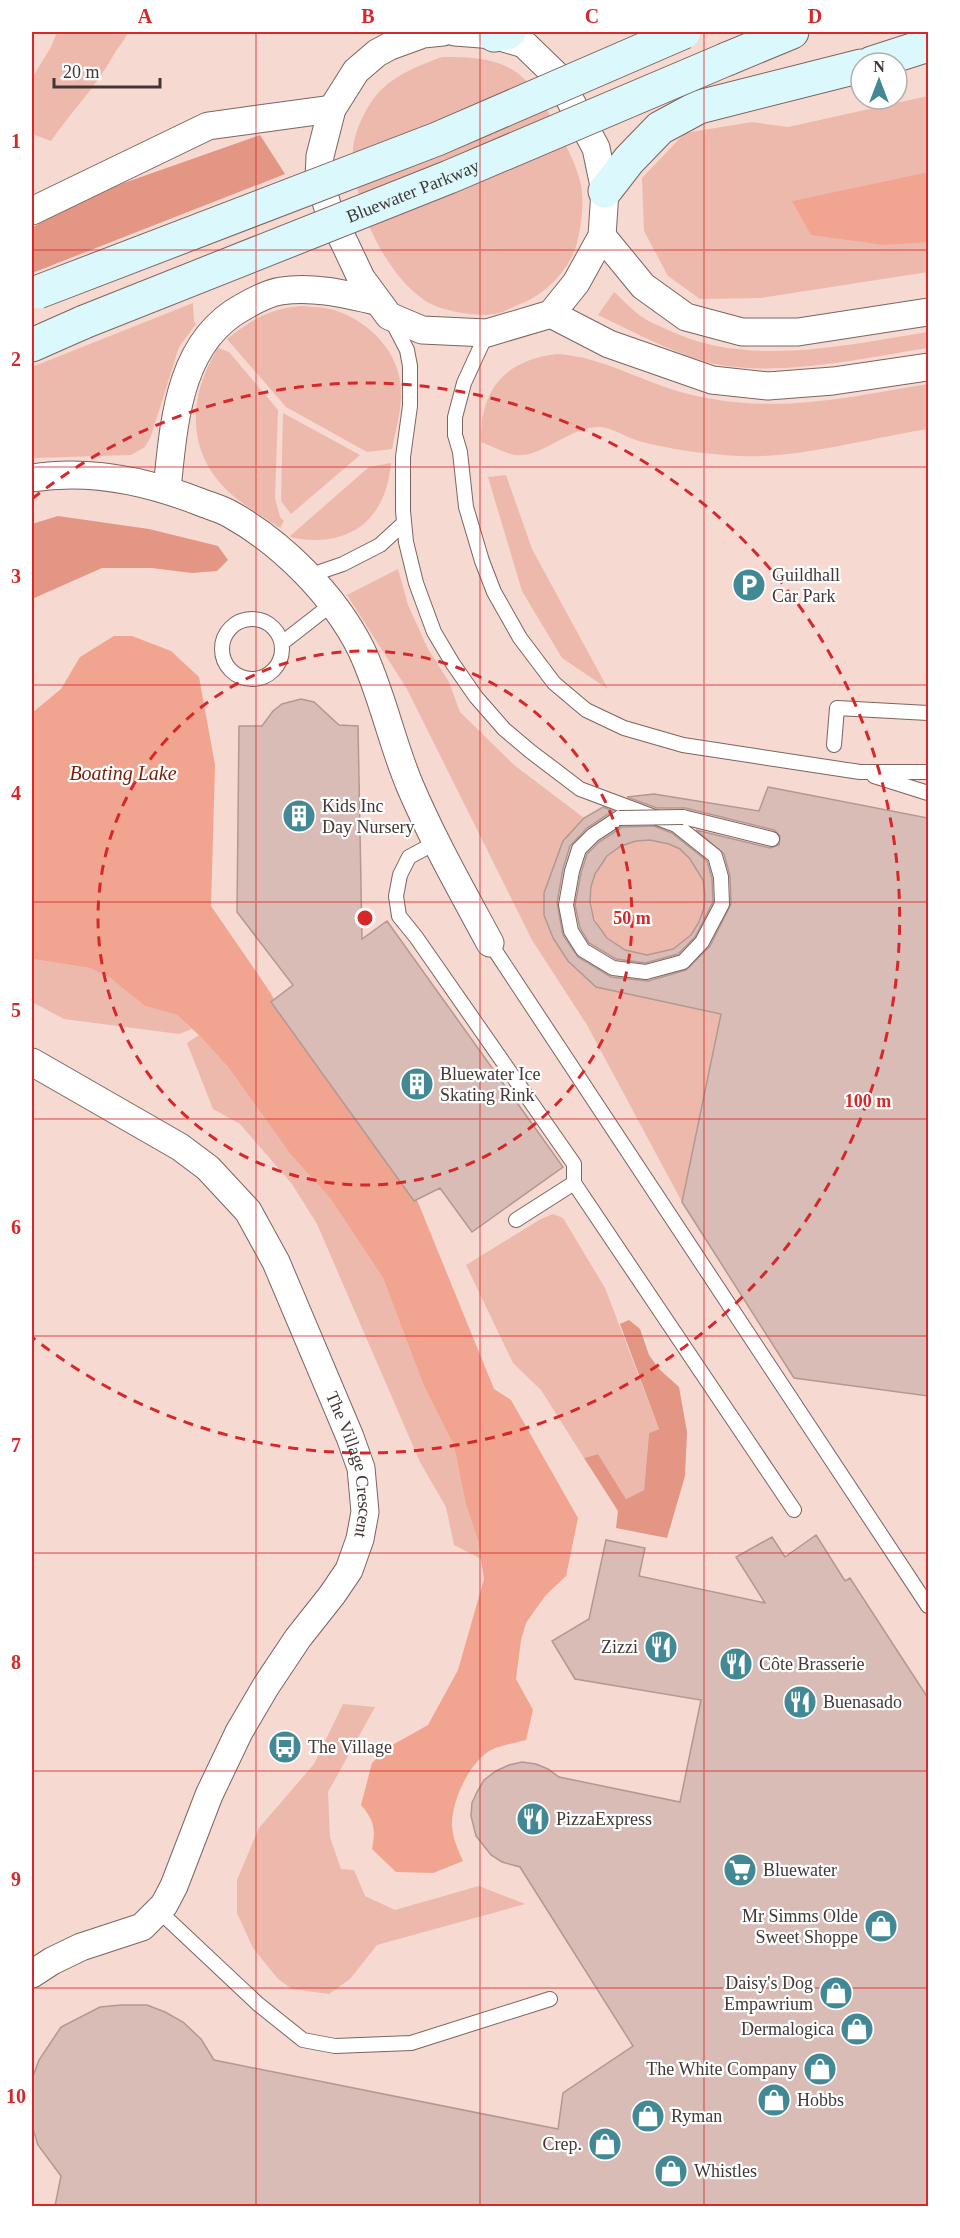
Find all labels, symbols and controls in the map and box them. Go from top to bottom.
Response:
text: A [138,5,153,27]
text: B [361,5,375,27]
text: C [585,5,599,27]
text: D [808,5,822,27]
scale bar [54,51,160,89]
north arrow [849,51,909,111]
text: N [873,58,885,75]
text: 20 m [63,62,100,82]
text: 1 [11,130,21,152]
street label: Bluewater Parkway [344,155,482,227]
text: 2 [11,348,21,370]
text: 3 [11,565,21,587]
place label: Guildhall Car Park [772,565,840,606]
parking icon: Guildhall Car Park [731,567,767,603]
water label: Boating Lake [69,762,177,785]
text: 4 [11,782,21,804]
place label: Kids Inc Day Nursery [322,796,414,837]
building icon: Kids Inc Day Nursery [281,798,317,834]
centre of rings [355,908,375,928]
text: 50 m [613,908,651,928]
text: 5 [11,999,21,1021]
place label: Bluewater Ice Skating Rink [440,1064,540,1105]
building icon: Bluewater Ice Skating Rink [399,1066,435,1102]
text: 100 m [845,1091,891,1111]
text: 6 [11,1216,21,1238]
street label: The Village Crescent [322,1388,376,1540]
text: 7 [11,1434,21,1456]
restaurant icon: Zizzi [643,1629,679,1665]
place label: Zizzi [601,1637,638,1657]
restaurant icon: Côte Brasserie [718,1646,754,1682]
text: 8 [11,1651,21,1673]
place label: Côte Brasserie [759,1654,864,1674]
restaurant icon: Buenasado [782,1684,818,1720]
place label: Buenasado [823,1692,902,1712]
bus stop icon: The Village [267,1729,303,1765]
place label: The Village [308,1737,392,1757]
restaurant icon: PizzaExpress [515,1801,551,1837]
place label: PizzaExpress [556,1809,652,1829]
supermarket icon: Bluewater [722,1852,758,1888]
place label: Bluewater [763,1860,837,1880]
text: 9 [11,1868,21,1890]
place label: Mr Simms Olde Sweet Shoppe [742,1906,858,1947]
shop icon: Mr Simms Olde Sweet Shoppe [863,1908,899,1944]
place label: Daisy's Dog Empawrium [724,1973,813,2014]
shop icon: Daisy's Dog Empawrium [818,1975,854,2011]
shop icon: Dermalogica [839,2011,875,2047]
place label: Dermalogica [741,2019,834,2039]
shop icon: The White Company [802,2051,838,2087]
place label: The White Company [646,2059,797,2079]
shop icon: Hobbs [756,2082,792,2118]
text: 10 [6,2085,26,2107]
place label: Hobbs [797,2090,844,2110]
shop icon: Ryman [630,2098,666,2134]
place label: Ryman [671,2106,722,2126]
shop icon: Crep. [587,2126,623,2162]
place label: Crep. [543,2134,582,2154]
shop icon: Whistles [653,2153,689,2189]
place label: Whistles [694,2161,757,2181]

